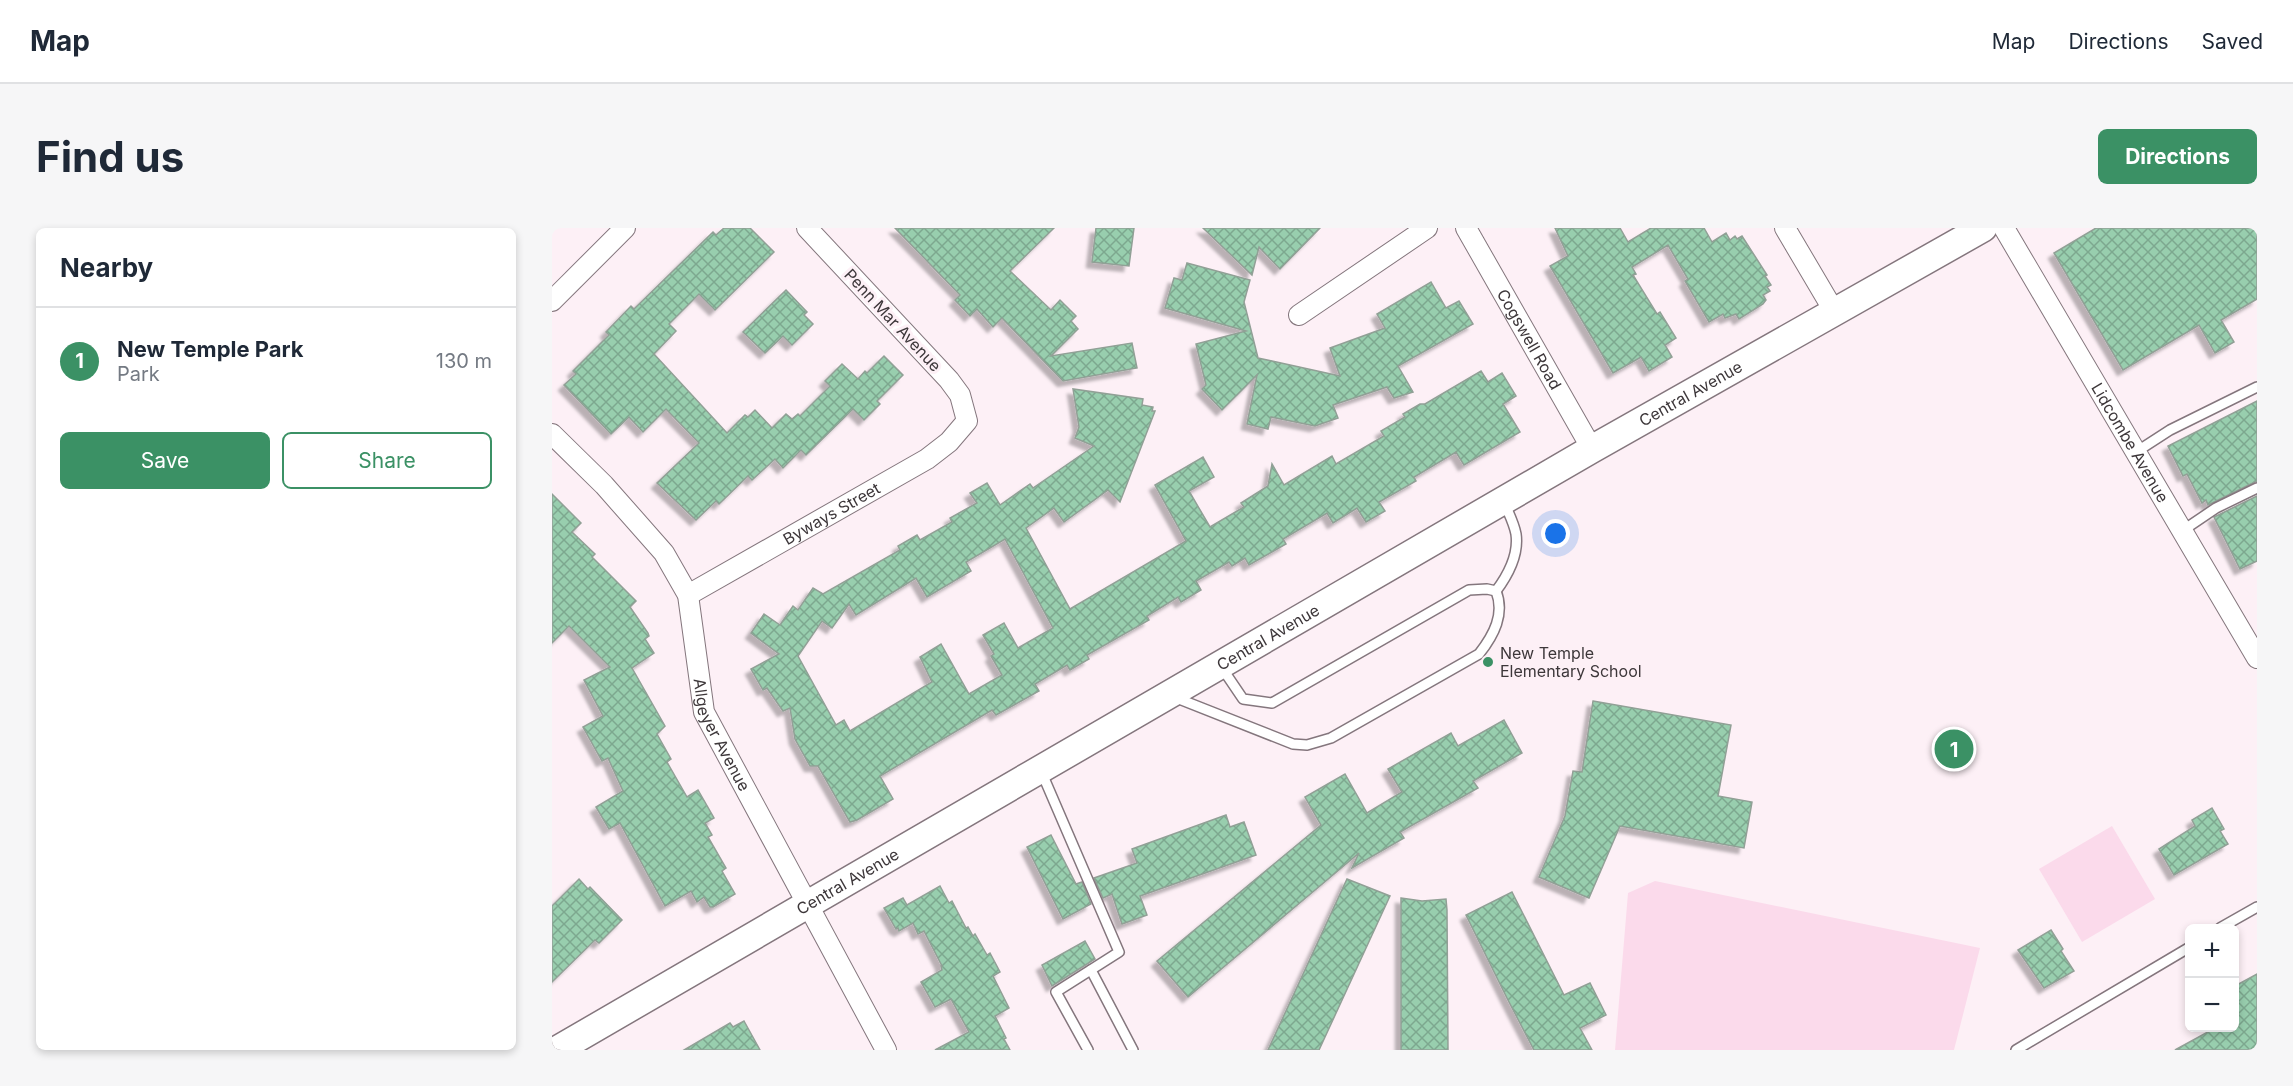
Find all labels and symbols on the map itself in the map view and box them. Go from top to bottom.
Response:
street label: Penn Mar Avenue [840,265,946,375]
street label: Cogswell Road [1493,285,1566,393]
street label: Central Avenue [1635,356,1746,430]
street label: Lidcombe Avenue [2087,379,2173,506]
street label: Byways Street [779,478,883,549]
your location [1541,519,1570,548]
street label: Central Avenue [1213,600,1323,675]
place label: New Temple Elementary School [1500,643,1642,681]
marker: New Temple Elementary School [1481,655,1495,669]
street label: Allgeyer Avenue [689,677,755,794]
pin: 1 [1934,726,1974,772]
street label: Central Avenue [793,844,902,919]

